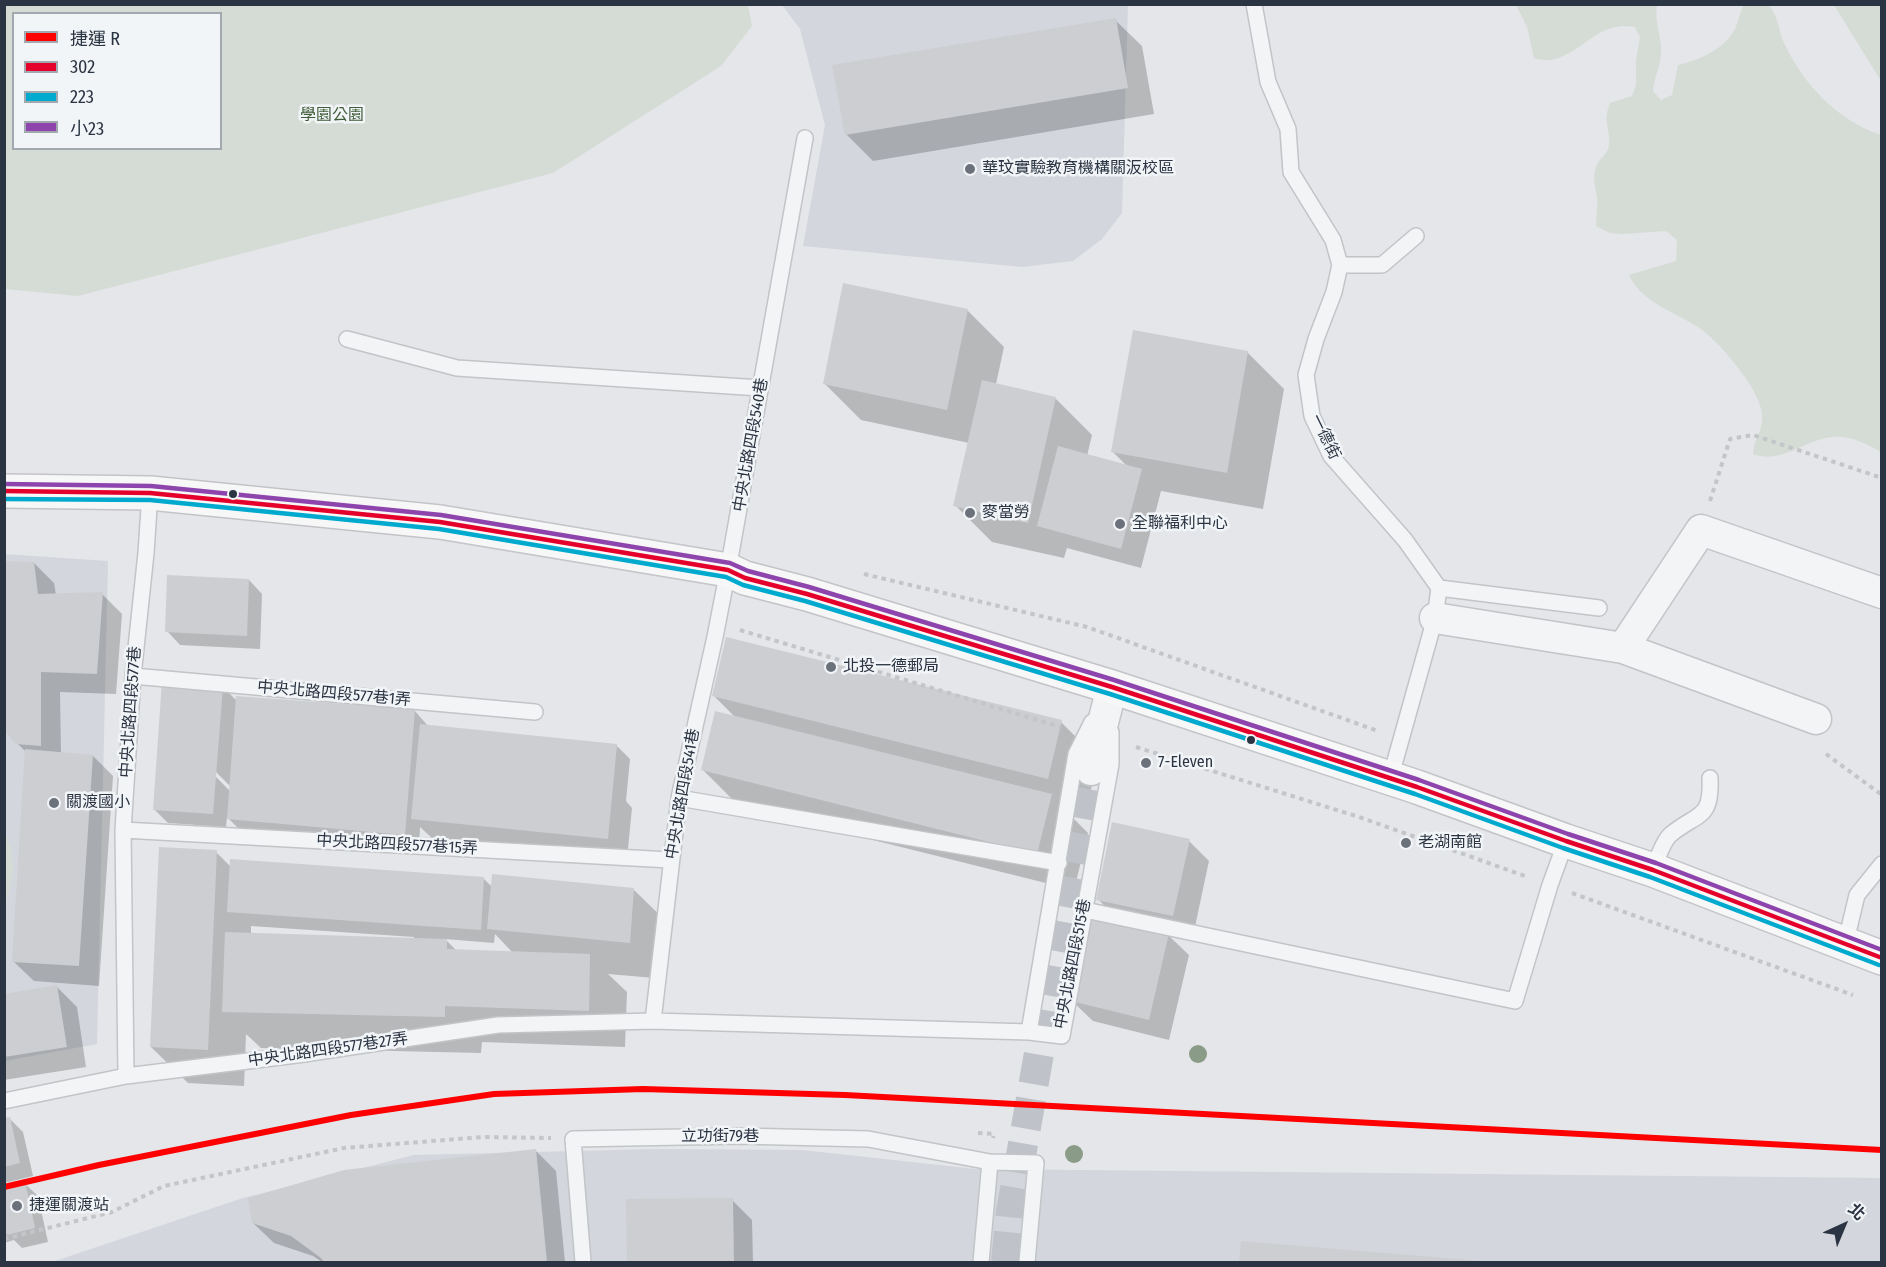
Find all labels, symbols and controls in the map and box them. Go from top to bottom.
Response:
legend [12,12,222,150]
text: 捷運 R [70,28,120,50]
text: 302 [70,56,95,78]
text: 223 [70,86,94,108]
park label: 學園公園 [300,106,364,126]
text: 小23 [70,118,104,140]
place label: 華玟實驗教育機構關汳校區 [982,159,1174,179]
marker: 華玟實驗教育機構關汳校區 [963,162,977,176]
street label: 中央北路四段540巷 [730,377,772,513]
street label: 一德街 [1306,411,1344,463]
unlabelled marker [227,488,239,500]
place label: 麥當勞 [982,503,1030,523]
marker: 麥當勞 [963,506,977,520]
place label: 全聯福利中心 [1132,514,1228,534]
marker: 全聯福利中心 [1113,517,1127,531]
street label: 中央北路四段577巷 [117,645,145,779]
place label: 北投一德郵局 [843,657,939,677]
marker: 北投一德郵局 [824,660,838,674]
street label: 中央北路四段577巷1弄 [256,678,412,710]
street label: 中央北路四段541巷 [662,727,704,861]
unlabelled marker [1245,734,1257,746]
place label: 7-Eleven [1158,753,1213,773]
marker: 7-Eleven [1139,756,1153,770]
place label: 關渡國小 [66,793,130,813]
marker: 關渡國小 [47,796,61,810]
street label: 中央北路四段577巷15弄 [316,831,478,859]
place label: 老湖南館 [1418,833,1482,853]
marker: 老湖南館 [1399,836,1413,850]
street label: 中央北路四段515巷 [1051,897,1095,1031]
street label: 中央北路四段577巷27弄 [247,1029,409,1071]
street label: 立功街79巷 [681,1127,759,1147]
north arrow [1814,1195,1874,1255]
place label: 捷運關渡站 [29,1196,109,1216]
marker: 捷運關渡站 [10,1199,24,1213]
text: 北 [1844,1199,1869,1224]

